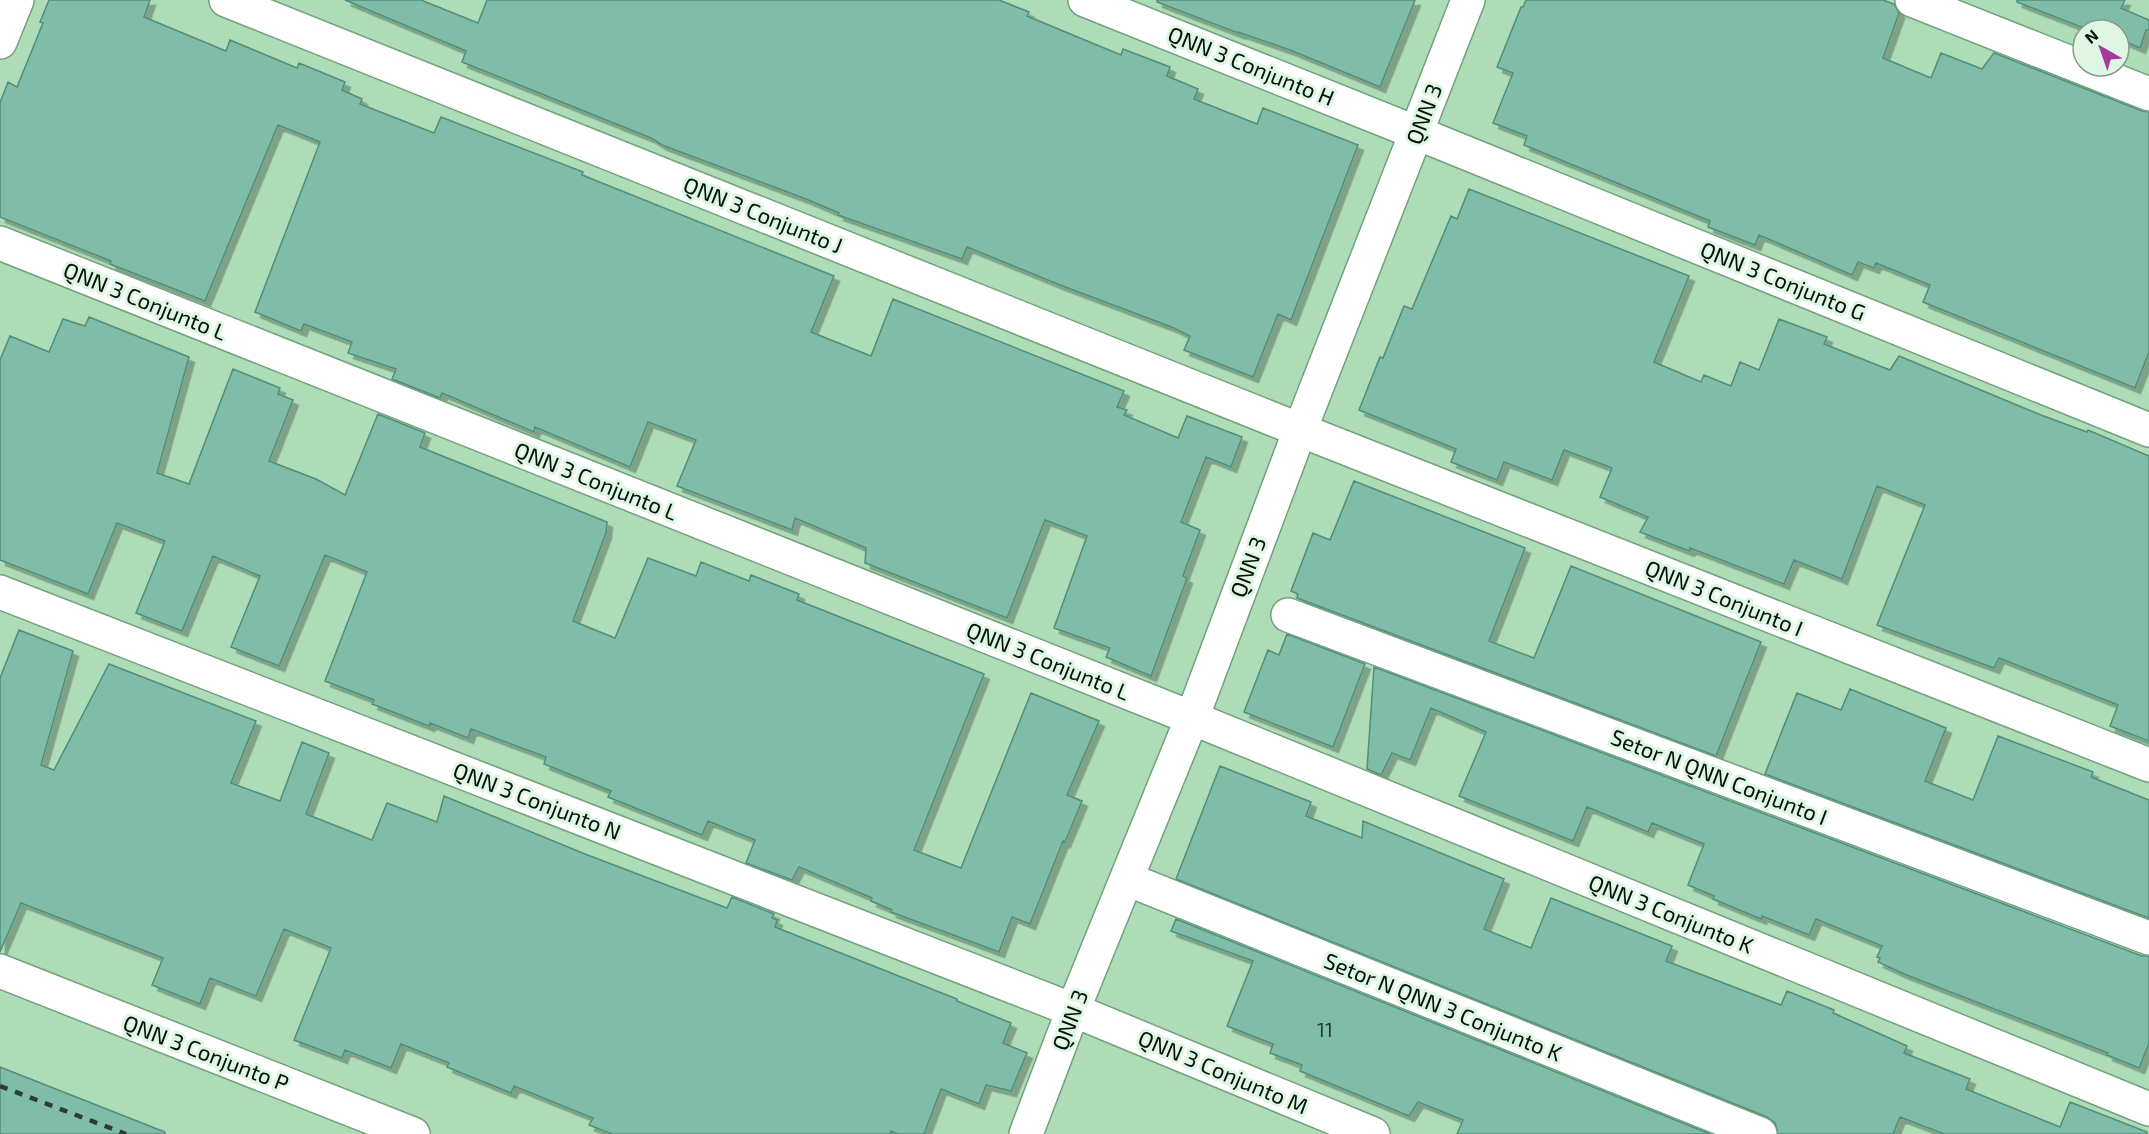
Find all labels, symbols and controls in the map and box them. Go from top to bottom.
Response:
north arrow [2071,18,2131,78]
street label: QNN 3 Conjunto H [1164,20,1338,111]
text: N [2081,25,2102,47]
street label: QNN 3 [1400,80,1447,148]
street label: QNN 3 Conjunto J [680,170,847,259]
street label: QNN 3 Conjunto G [1697,235,1870,326]
street label: QNN 3 Conjunto L [60,256,231,346]
street label: QNN 3 Conjunto L [511,436,682,526]
street label: QNN 3 [1224,533,1271,601]
street label: QNN 3 Conjunto I [1641,554,1807,642]
street label: QNN 3 Conjunto L [963,616,1134,706]
street label: Setor N QNN Conjunto I [1607,723,1831,830]
street label: QNN 3 Conjunto N [449,756,625,845]
street label: QNN 3 Conjunto K [1585,868,1757,959]
street label: Setor N QNN 3 Conjunto K [1320,946,1566,1067]
street label: QNN 3 [1046,986,1093,1054]
street label: QNN 3 Conjunto P [120,1009,293,1097]
house number: 11 [1317,1017,1333,1041]
street label: QNN 3 Conjunto M [1134,1024,1312,1119]

